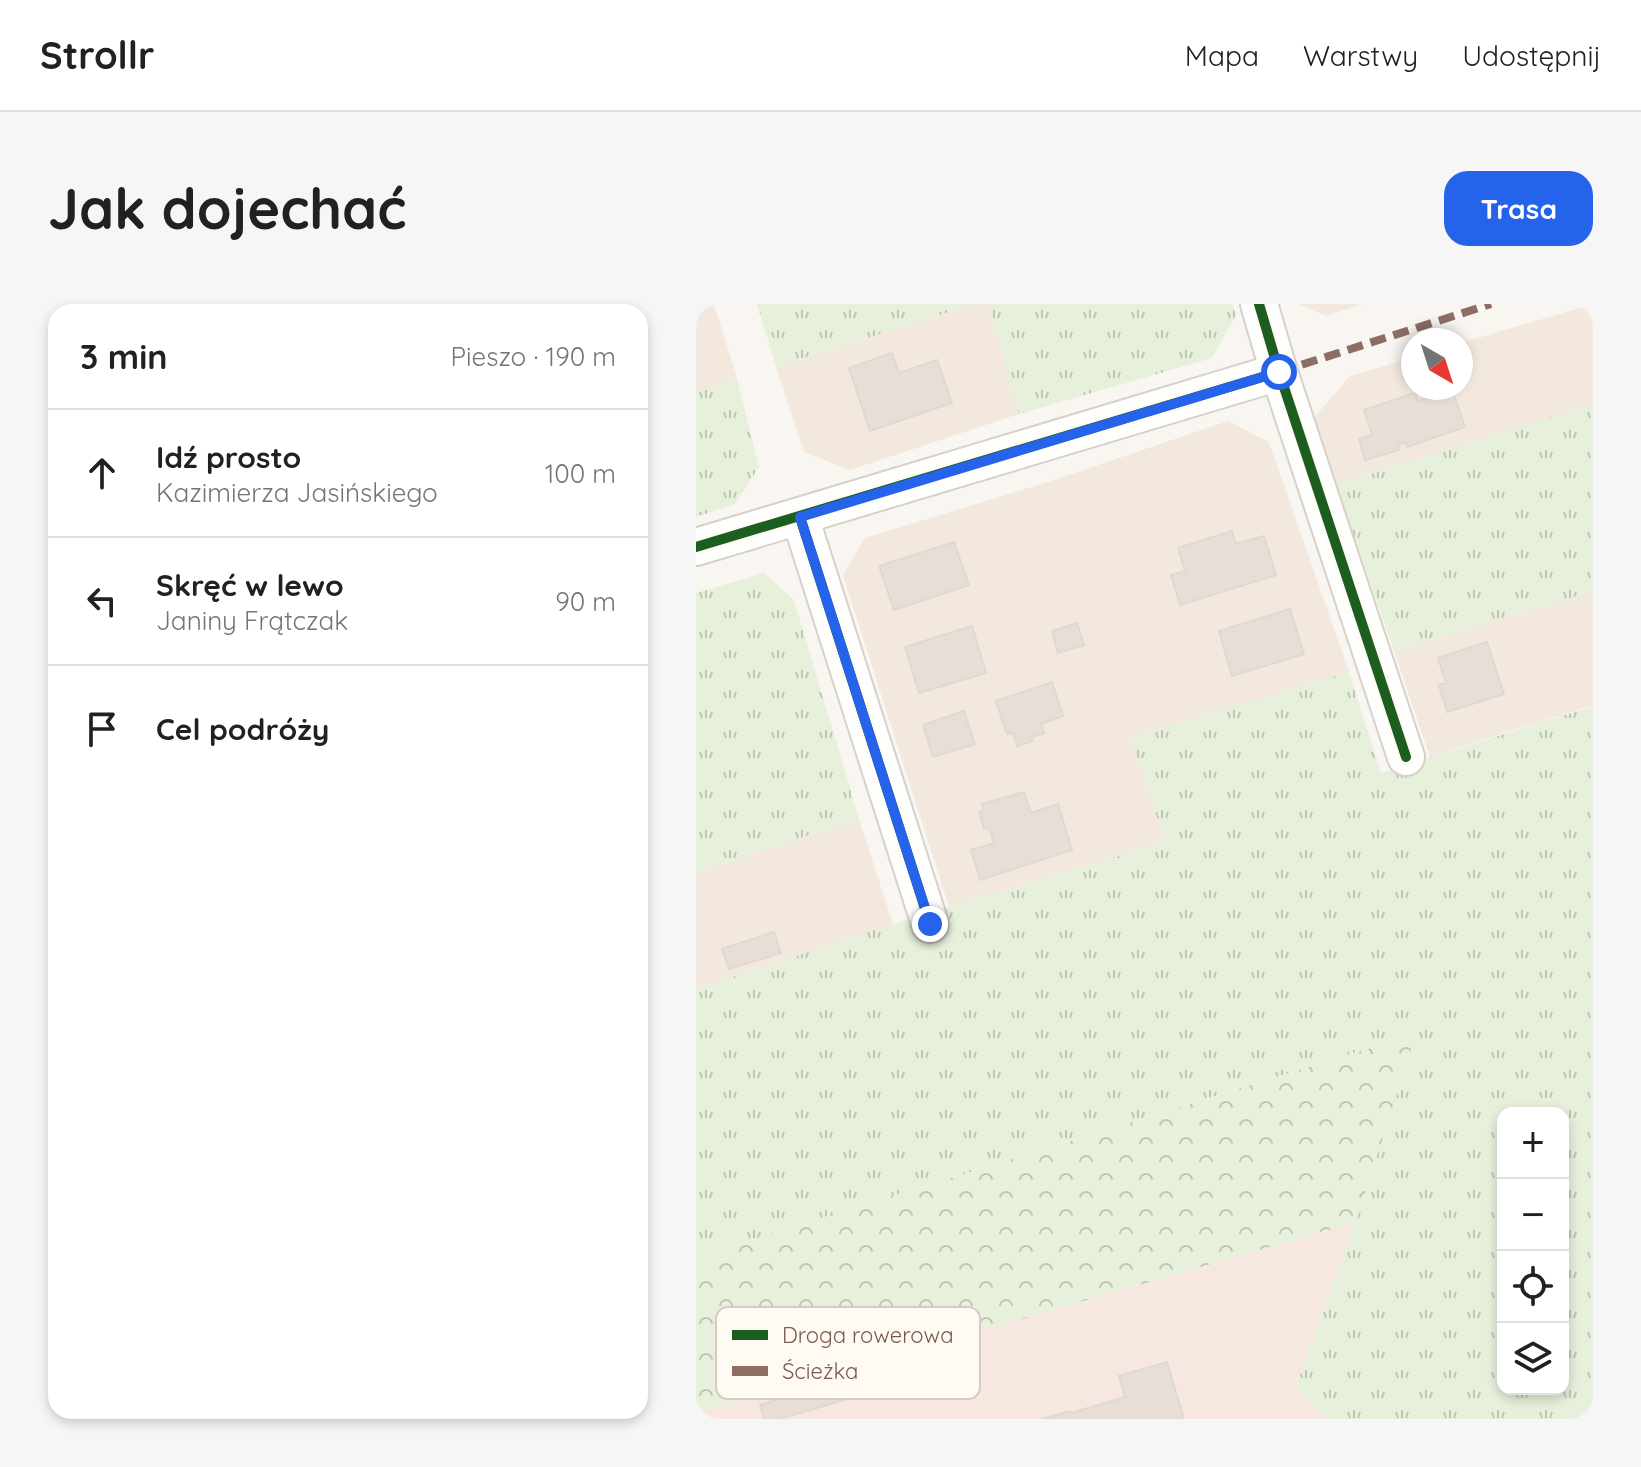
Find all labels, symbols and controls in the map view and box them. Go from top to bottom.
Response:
text: Strollr [40,31,155,79]
text: Mapa [1185,38,1259,73]
text: Warstwy [1303,38,1418,73]
text: Udostępnij [1462,38,1601,73]
button: Trasa [1444,171,1593,246]
text: Jak dojechać [48,173,406,243]
north arrow [1401,328,1473,400]
text: 3 min [80,335,167,378]
text: Pieszo · 190 m [450,340,616,373]
route start [1261,354,1297,390]
text: Idź prosto [156,438,301,476]
icon: ahead [80,451,124,495]
text: 100 m [545,457,616,490]
text: Kazimierza Jasińskiego [156,476,438,509]
text: Skręć w lewo [156,566,344,604]
icon: left [80,579,124,623]
text: 90 m [555,585,616,618]
text: Janiny Frątczak [156,604,348,637]
icon: arrive [80,707,124,751]
text: Cel podróży [156,710,329,748]
route end [912,906,948,942]
map controls [1497,1107,1569,1395]
button: + [1497,1107,1569,1179]
button: − [1497,1179,1569,1251]
button: locate [1497,1251,1569,1323]
legend [716,1307,980,1399]
text: Droga rowerowa [782,1321,954,1349]
button: layers [1497,1323,1569,1395]
text: Ścieżka [782,1357,858,1385]

